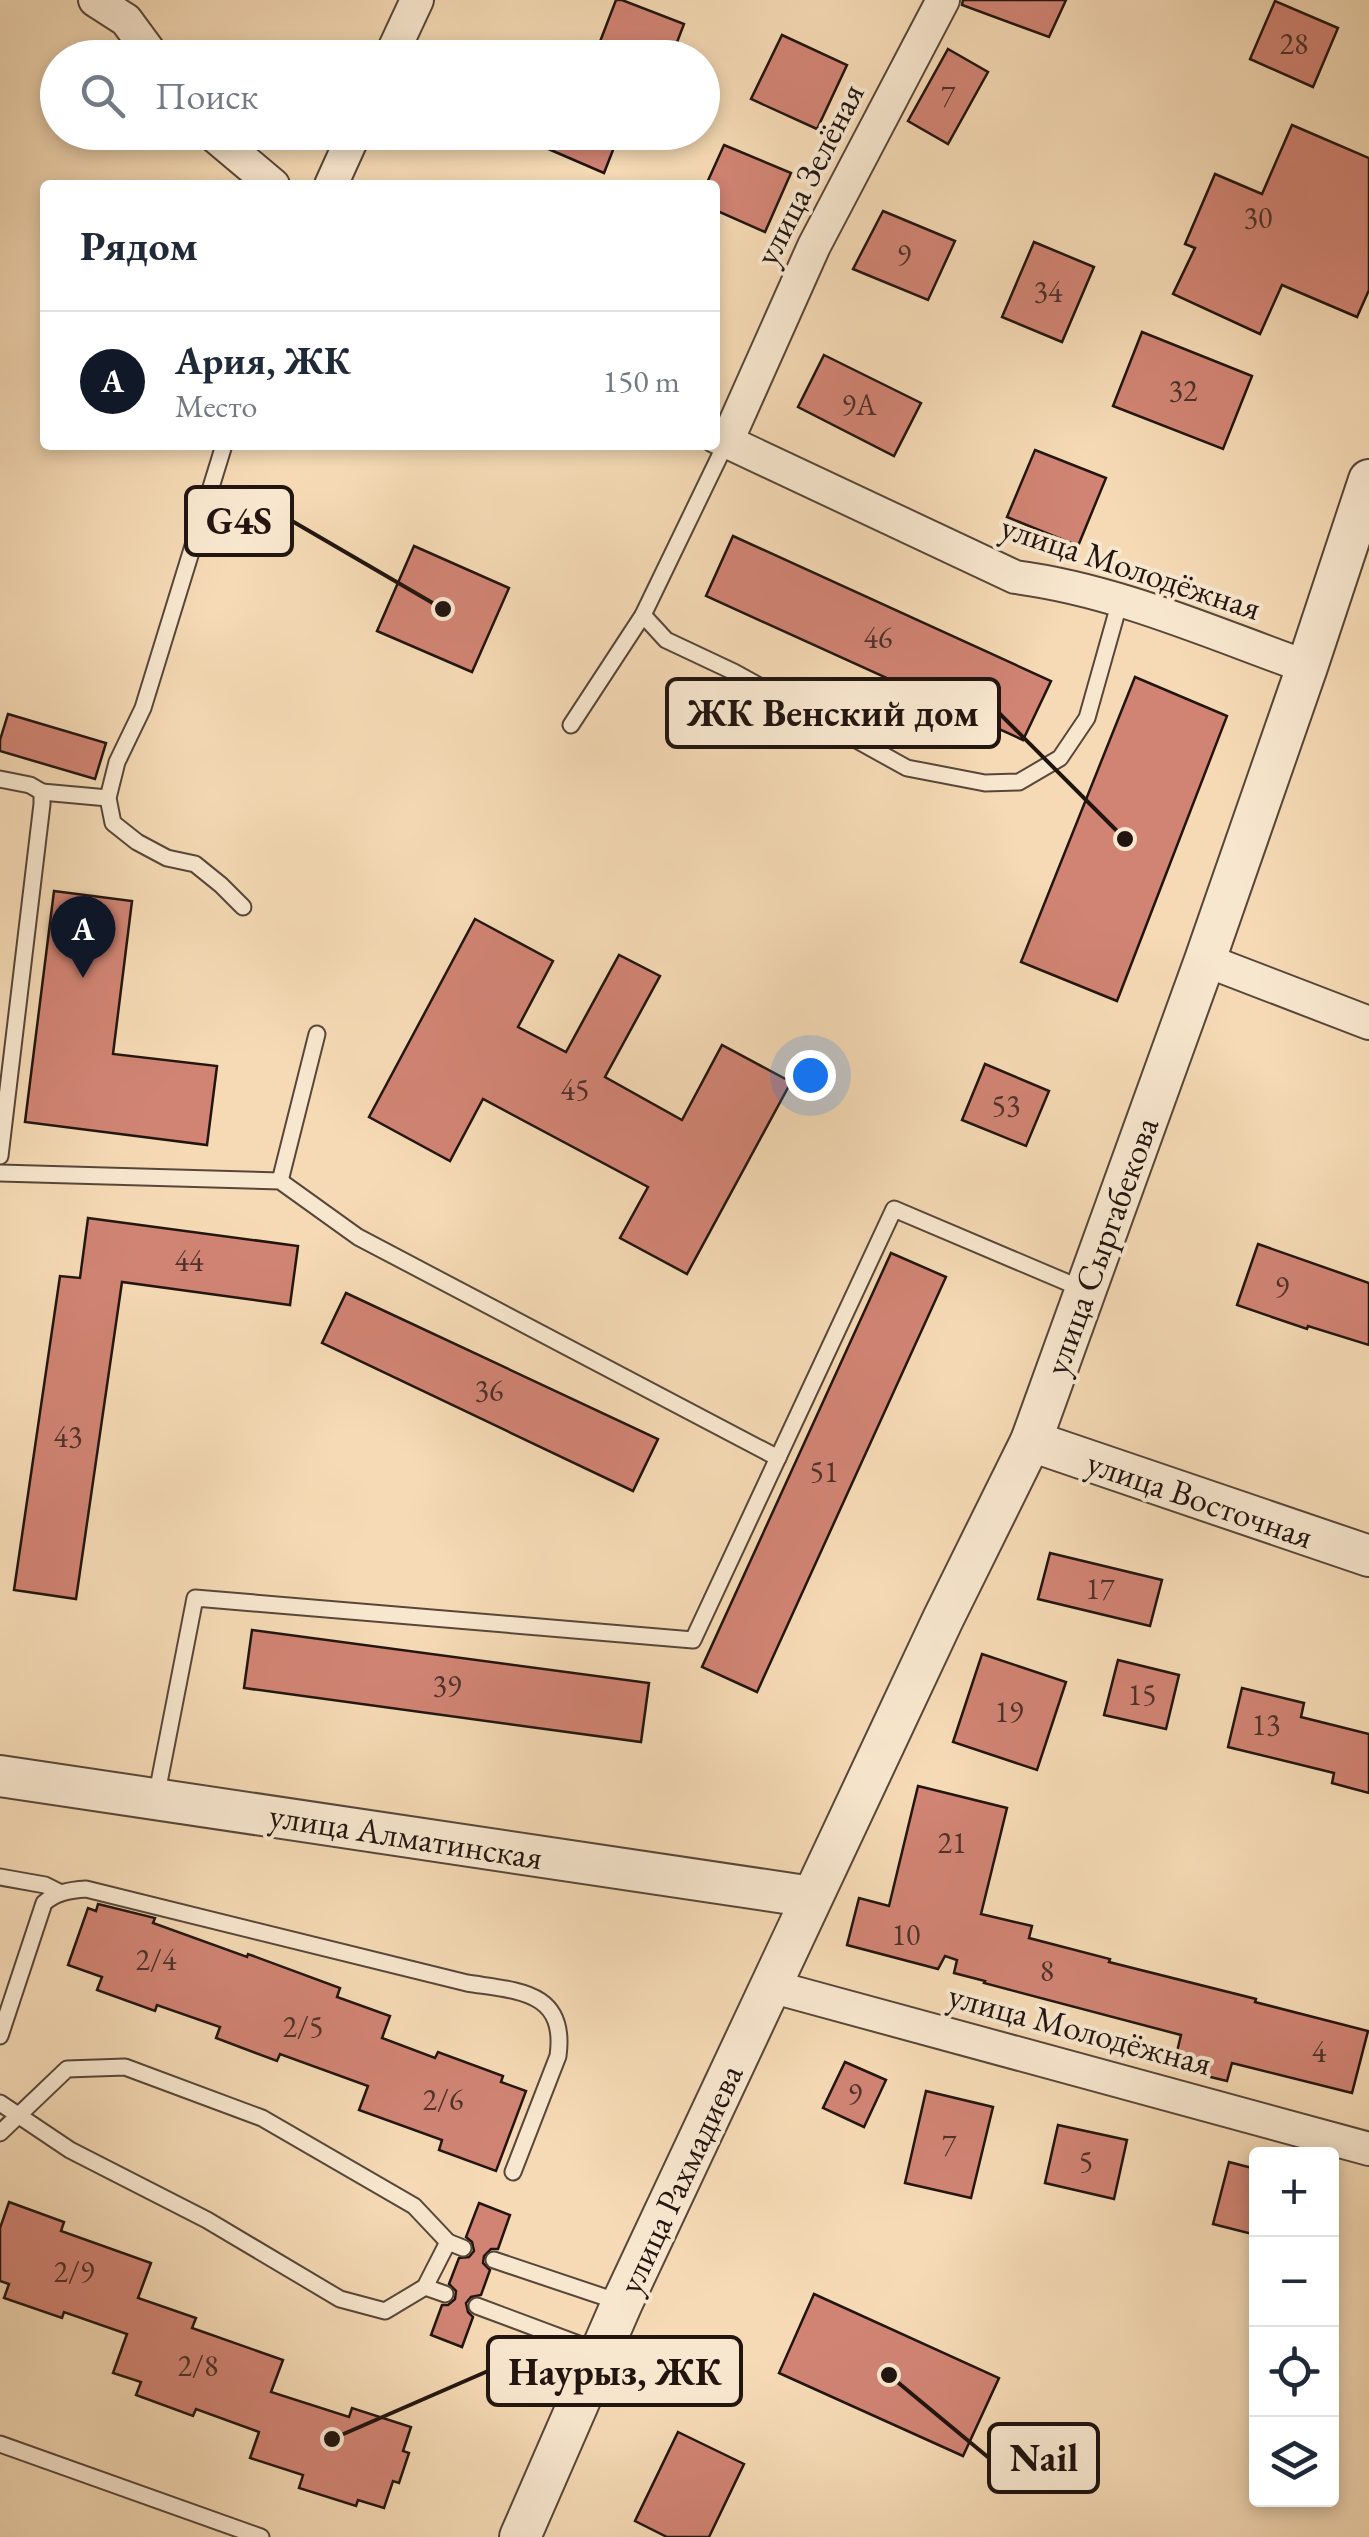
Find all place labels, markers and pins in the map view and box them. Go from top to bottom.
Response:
callout: G4S [186,487,292,555]
callout: ЖК Венский дом [667,679,999,747]
pin: A [51,896,116,978]
callout: Наурыз, ЖК [488,2337,741,2405]
callout: Nail [989,2424,1098,2492]

